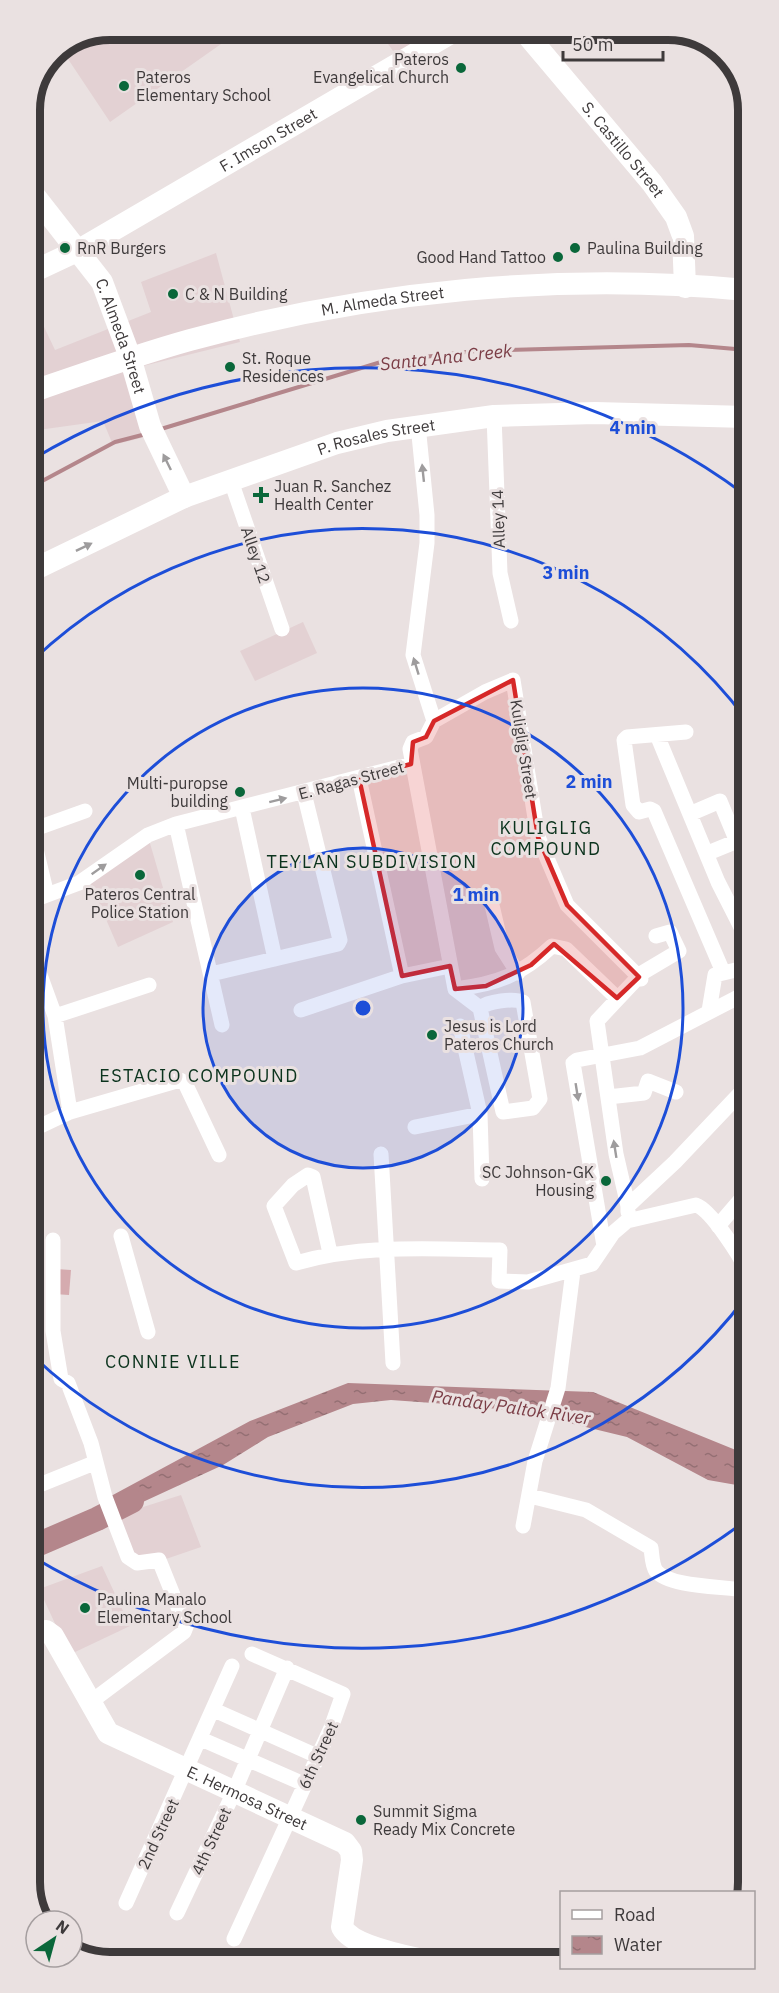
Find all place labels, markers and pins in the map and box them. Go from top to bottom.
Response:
place label: Pateros Evangelical Church [313,49,449,87]
marker: Pateros Evangelical Church [454,61,468,75]
place label: Pateros Elementary School [136,67,271,105]
marker: Pateros Elementary School [117,79,131,93]
place label: RnR Burgers [77,238,166,258]
place label: Paulina Building [587,238,703,258]
marker: RnR Burgers [58,241,72,255]
marker: Paulina Building [568,241,582,255]
place label: Good Hand Tattoo [416,247,546,267]
marker: Good Hand Tattoo [551,250,565,264]
place label: C & N Building [185,284,288,304]
marker: C & N Building [166,287,180,301]
place label: St. Roque Residences [242,348,324,386]
marker: St. Roque Residences [223,360,237,374]
place label: Juan R. Sanchez Health Center [274,476,391,514]
marker: Juan R. Sanchez Health Center [252,486,270,504]
place label: Multi-puropse building [127,773,229,811]
marker: Multi-puropse building [233,785,247,799]
marker: Pateros Central Police Station [133,868,147,882]
place label: Pateros Central Police Station [85,884,195,922]
centre of rings [353,998,373,1018]
place label: Jesus is Lord Pateros Church [444,1016,554,1054]
marker: Jesus is Lord Pateros Church [425,1028,439,1042]
place label: SC Johnson-GK Housing [482,1162,595,1200]
marker: SC Johnson-GK Housing [599,1174,613,1188]
place label: Paulina Manalo Elementary School [97,1589,232,1627]
marker: Paulina Manalo Elementary School [78,1601,92,1615]
place label: Summit Sigma Ready Mix Concrete [373,1801,515,1839]
marker: Summit Sigma Ready Mix Concrete [354,1813,368,1827]

